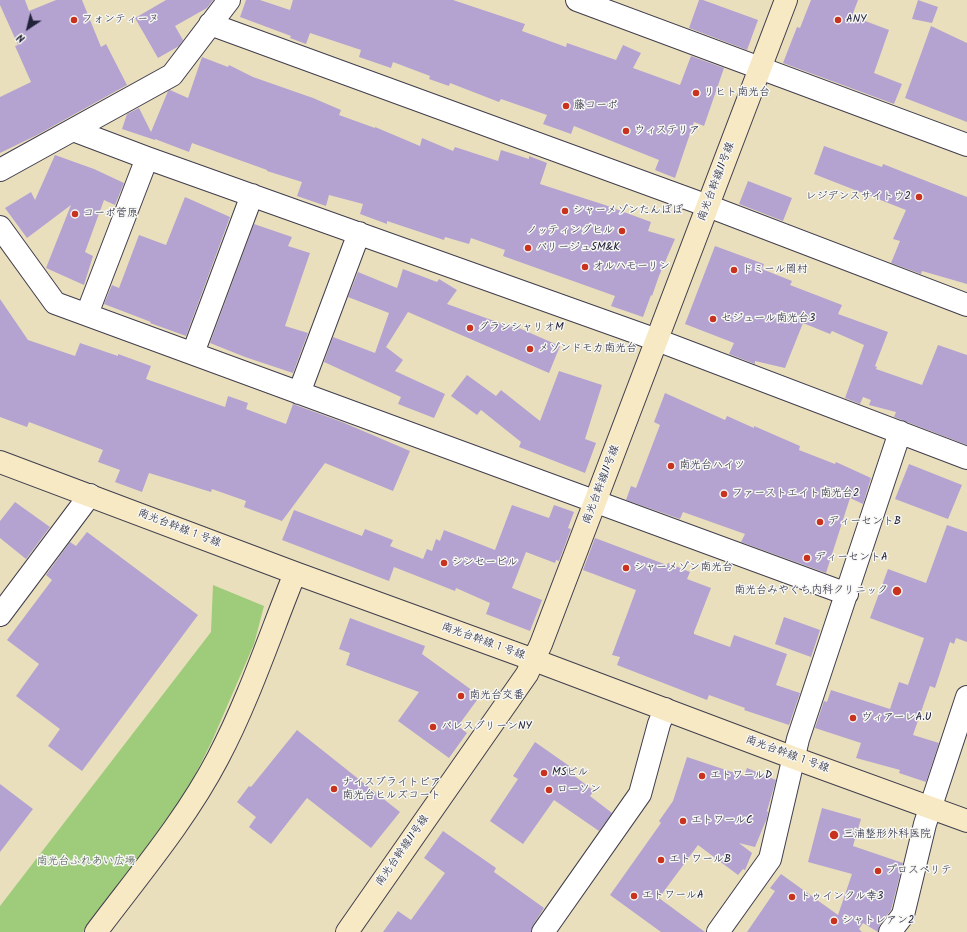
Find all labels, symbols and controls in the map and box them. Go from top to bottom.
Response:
north arrow [8,8,48,48]
place label: フォンティーヌ [82,13,159,27]
place label: ANY [846,13,866,27]
marker: フォンティーヌ [69,15,79,25]
marker: ANY [833,15,843,25]
text: N [13,28,29,47]
place label: リヒト南光台 [704,86,770,100]
marker: リヒト南光台 [691,88,701,98]
place label: 藤コーポ [574,99,618,113]
marker: 藤コーポ [561,101,571,111]
place label: ウィステリア [634,124,700,138]
marker: ウィステリア [621,126,631,136]
street label: 南光台幹線11号線 [696,140,738,224]
place label: レジデンスサイトウ2 [806,190,911,204]
marker: レジデンスサイトウ2 [914,192,924,202]
place label: シャーメゾンたんぽぽ [573,204,683,218]
marker: シャーメゾンたんぽぽ [560,206,570,216]
place label: コーポ菅原 [83,207,138,221]
marker: コーポ菅原 [70,209,80,219]
place label: ノッティングヒル [526,224,614,238]
marker: ノッティングヒル [617,226,627,236]
place label: バリージュ5M&K [536,241,620,255]
marker: バリージュ5M&K [523,243,533,253]
place label: オルハモーリン [593,260,670,274]
marker: オルハモーリン [580,262,590,272]
place label: ドミール岡村 [742,263,808,277]
marker: ドミール岡村 [729,265,739,275]
place label: セジュール南光台3 [721,312,815,326]
marker: セジュール南光台3 [708,314,718,324]
place label: グランシャリオM [478,321,564,335]
marker: グランシャリオM [465,323,475,333]
place label: メゾンドモカ南光台 [538,342,637,356]
marker: メゾンドモカ南光台 [525,344,535,354]
street label: 南光台幹線11号線 [581,443,623,527]
place label: 南光台ハイツ [679,459,745,473]
marker: 南光台ハイツ [666,461,676,471]
place label: ファーストエイト南光台2 [732,487,859,501]
marker: ファーストエイト南光台2 [719,489,729,499]
street label: 南光台幹線１号線 [136,507,222,551]
place label: ディーセントB [828,515,901,529]
marker: ディーセントB [815,517,825,527]
place label: ディーセントA [815,551,888,565]
marker: ディーセントA [802,553,812,563]
place label: シンセービル [452,556,518,570]
marker: シンセービル [439,558,449,568]
place label: シャーメゾン南光台 [634,561,733,575]
marker: シャーメゾン南光台 [621,563,631,573]
place label: 南光台みやぐち内科クリニック [734,584,888,598]
marker: 南光台みやぐち内科クリニック [891,585,903,597]
street label: 南光台幹線１号線 [439,621,527,663]
place label: 南光台交番 [469,689,524,703]
marker: 南光台交番 [456,691,466,701]
place label: ヴィアーレA.U [861,711,931,725]
marker: ヴィアーレA.U [848,713,858,723]
place label: パレスグリーンNY [441,720,532,734]
marker: パレスグリーンNY [428,722,438,732]
street label: 南光台幹線１号線 [743,734,831,776]
place label: MSビル [552,766,589,780]
marker: MSビル [539,768,549,778]
place label: エトワールD [710,769,772,783]
marker: エトワールD [697,771,707,781]
place label: ナイスブライトピア 南光台ヒルズコート [342,776,441,802]
place label: ローソン [557,783,601,797]
marker: ナイスブライトピア 南光台ヒルズコート [329,784,339,794]
marker: ローソン [544,785,554,795]
street label: 南光台幹線11号線 [374,813,432,889]
place label: エトワールC [691,814,753,828]
marker: エトワールC [678,816,688,826]
place label: 三浦整形外科医院 [843,828,931,842]
marker: 三浦整形外科医院 [828,829,840,841]
place label: エトワールB [669,853,731,867]
park label: 南光台ふれあい広場 [37,855,135,869]
marker: エトワールB [656,855,666,865]
place label: プロスペリテ [886,864,952,878]
marker: プロスペリテ [873,866,883,876]
place label: エトワールA [642,889,704,903]
place label: トゥインクル幸3 [800,890,883,904]
marker: エトワールA [629,891,639,901]
marker: トゥインクル幸3 [787,892,797,902]
place label: シャトレアン2 [842,914,914,928]
marker: シャトレアン2 [829,916,839,926]

